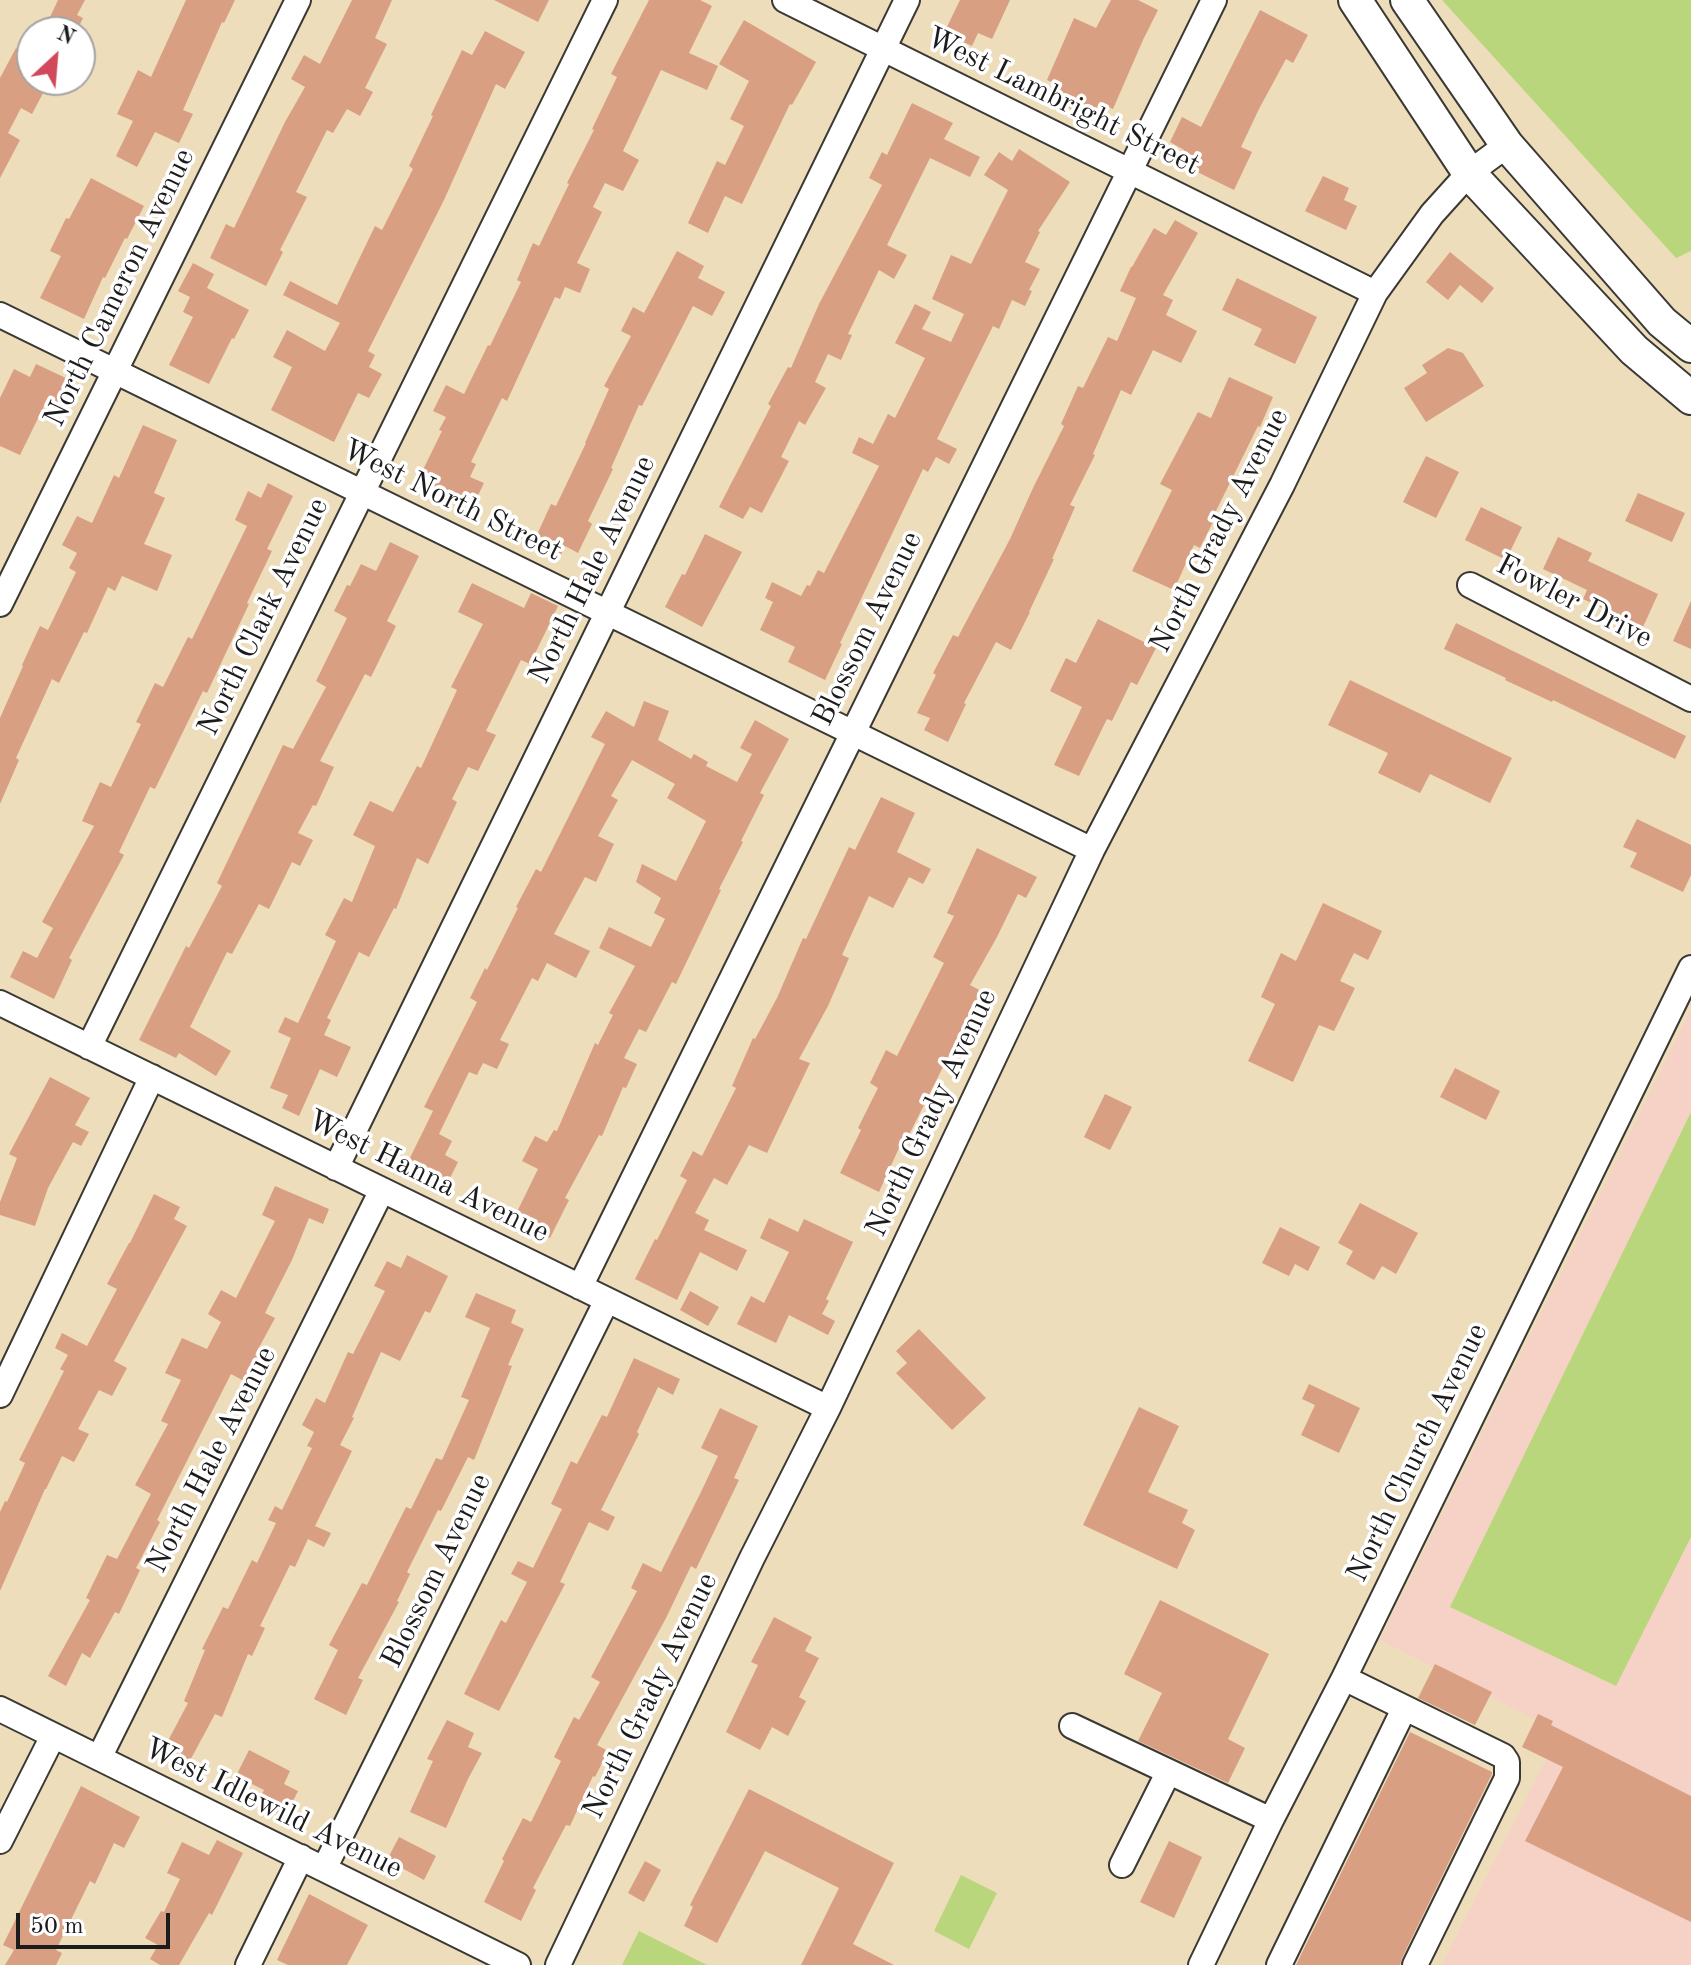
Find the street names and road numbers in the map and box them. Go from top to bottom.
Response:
street label: West Lambright Street [920,20,1206,184]
street label: North Cameron Avenue [37,143,203,433]
street label: North Grady Avenue [1143,403,1297,659]
street label: West North Street [336,432,568,570]
street label: North Hale Avenue [522,450,664,690]
street label: North Clark Avenue [191,492,337,742]
street label: Blossom Avenue [805,526,931,732]
street label: Fowler Drive [1490,547,1658,657]
street label: North Grady Avenue [859,983,1005,1243]
street label: West Hanna Avenue [301,1103,555,1251]
street label: North Church Avenue [1340,1318,1496,1588]
street label: North Hale Avenue [139,1341,285,1579]
street label: Blossom Avenue [374,1468,500,1674]
street label: North Grady Avenue [576,1567,726,1825]
street label: West Idlewild Avenue [138,1731,408,1887]

